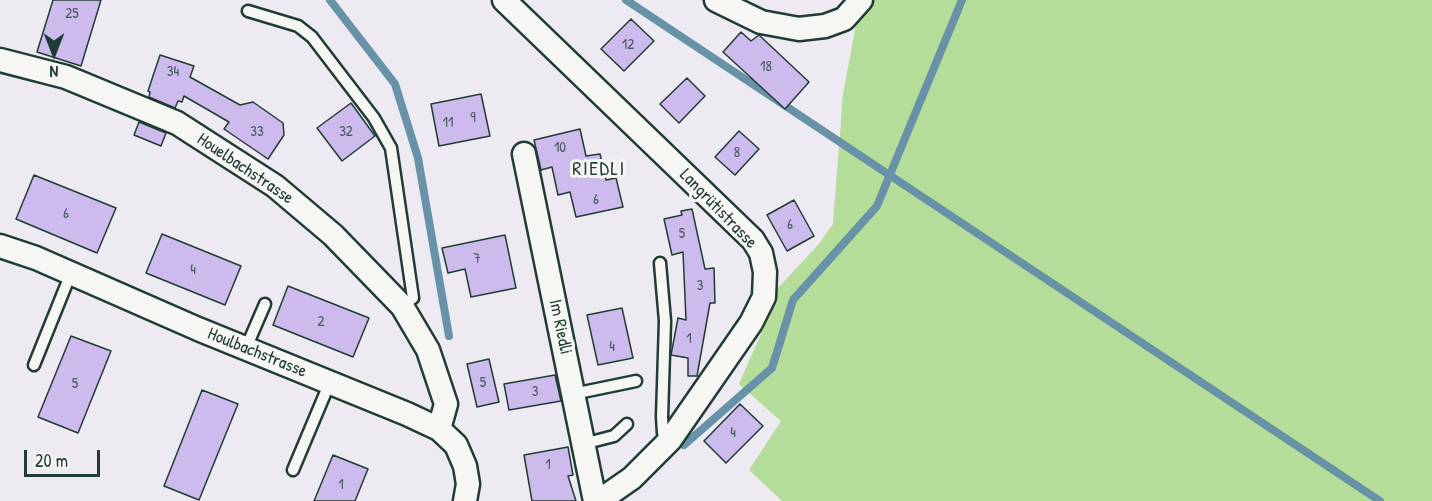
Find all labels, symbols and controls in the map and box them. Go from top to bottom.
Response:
house number: 25 [65,5,79,23]
north arrow [24,24,84,84]
house number: 12 [622,36,634,54]
house number: 18 [760,58,772,76]
text: N [50,61,58,83]
house number: 34 [167,63,179,81]
house number: 9 [470,109,476,127]
house number: 11 [443,114,453,132]
house number: 33 [250,123,264,141]
house number: 32 [339,123,353,141]
street label: Houelbachstrasse [193,129,297,209]
house number: 10 [554,139,566,157]
house number: 8 [734,144,740,162]
district label: RIEDLI [572,158,626,182]
street label: Langrütistrasse [675,165,761,253]
house number: 6 [593,191,599,209]
house number: 6 [63,205,69,223]
house number: 6 [787,216,793,234]
house number: 5 [679,225,685,243]
house number: 7 [473,250,481,268]
house number: 4 [190,261,196,279]
house number: 3 [697,277,703,295]
street label: Im Riedli [544,297,576,357]
house number: 2 [317,313,325,331]
street label: Houlbachstrasse [204,323,310,383]
house number: 1 [686,330,692,348]
house number: 4 [609,338,615,356]
house number: 5 [480,374,486,392]
house number: 5 [72,375,78,393]
house number: 3 [532,383,538,401]
house number: 4 [730,424,736,442]
scale bar [27,438,104,476]
text: 20 m [35,448,68,473]
house number: 1 [545,456,551,474]
house number: 1 [338,476,344,494]

